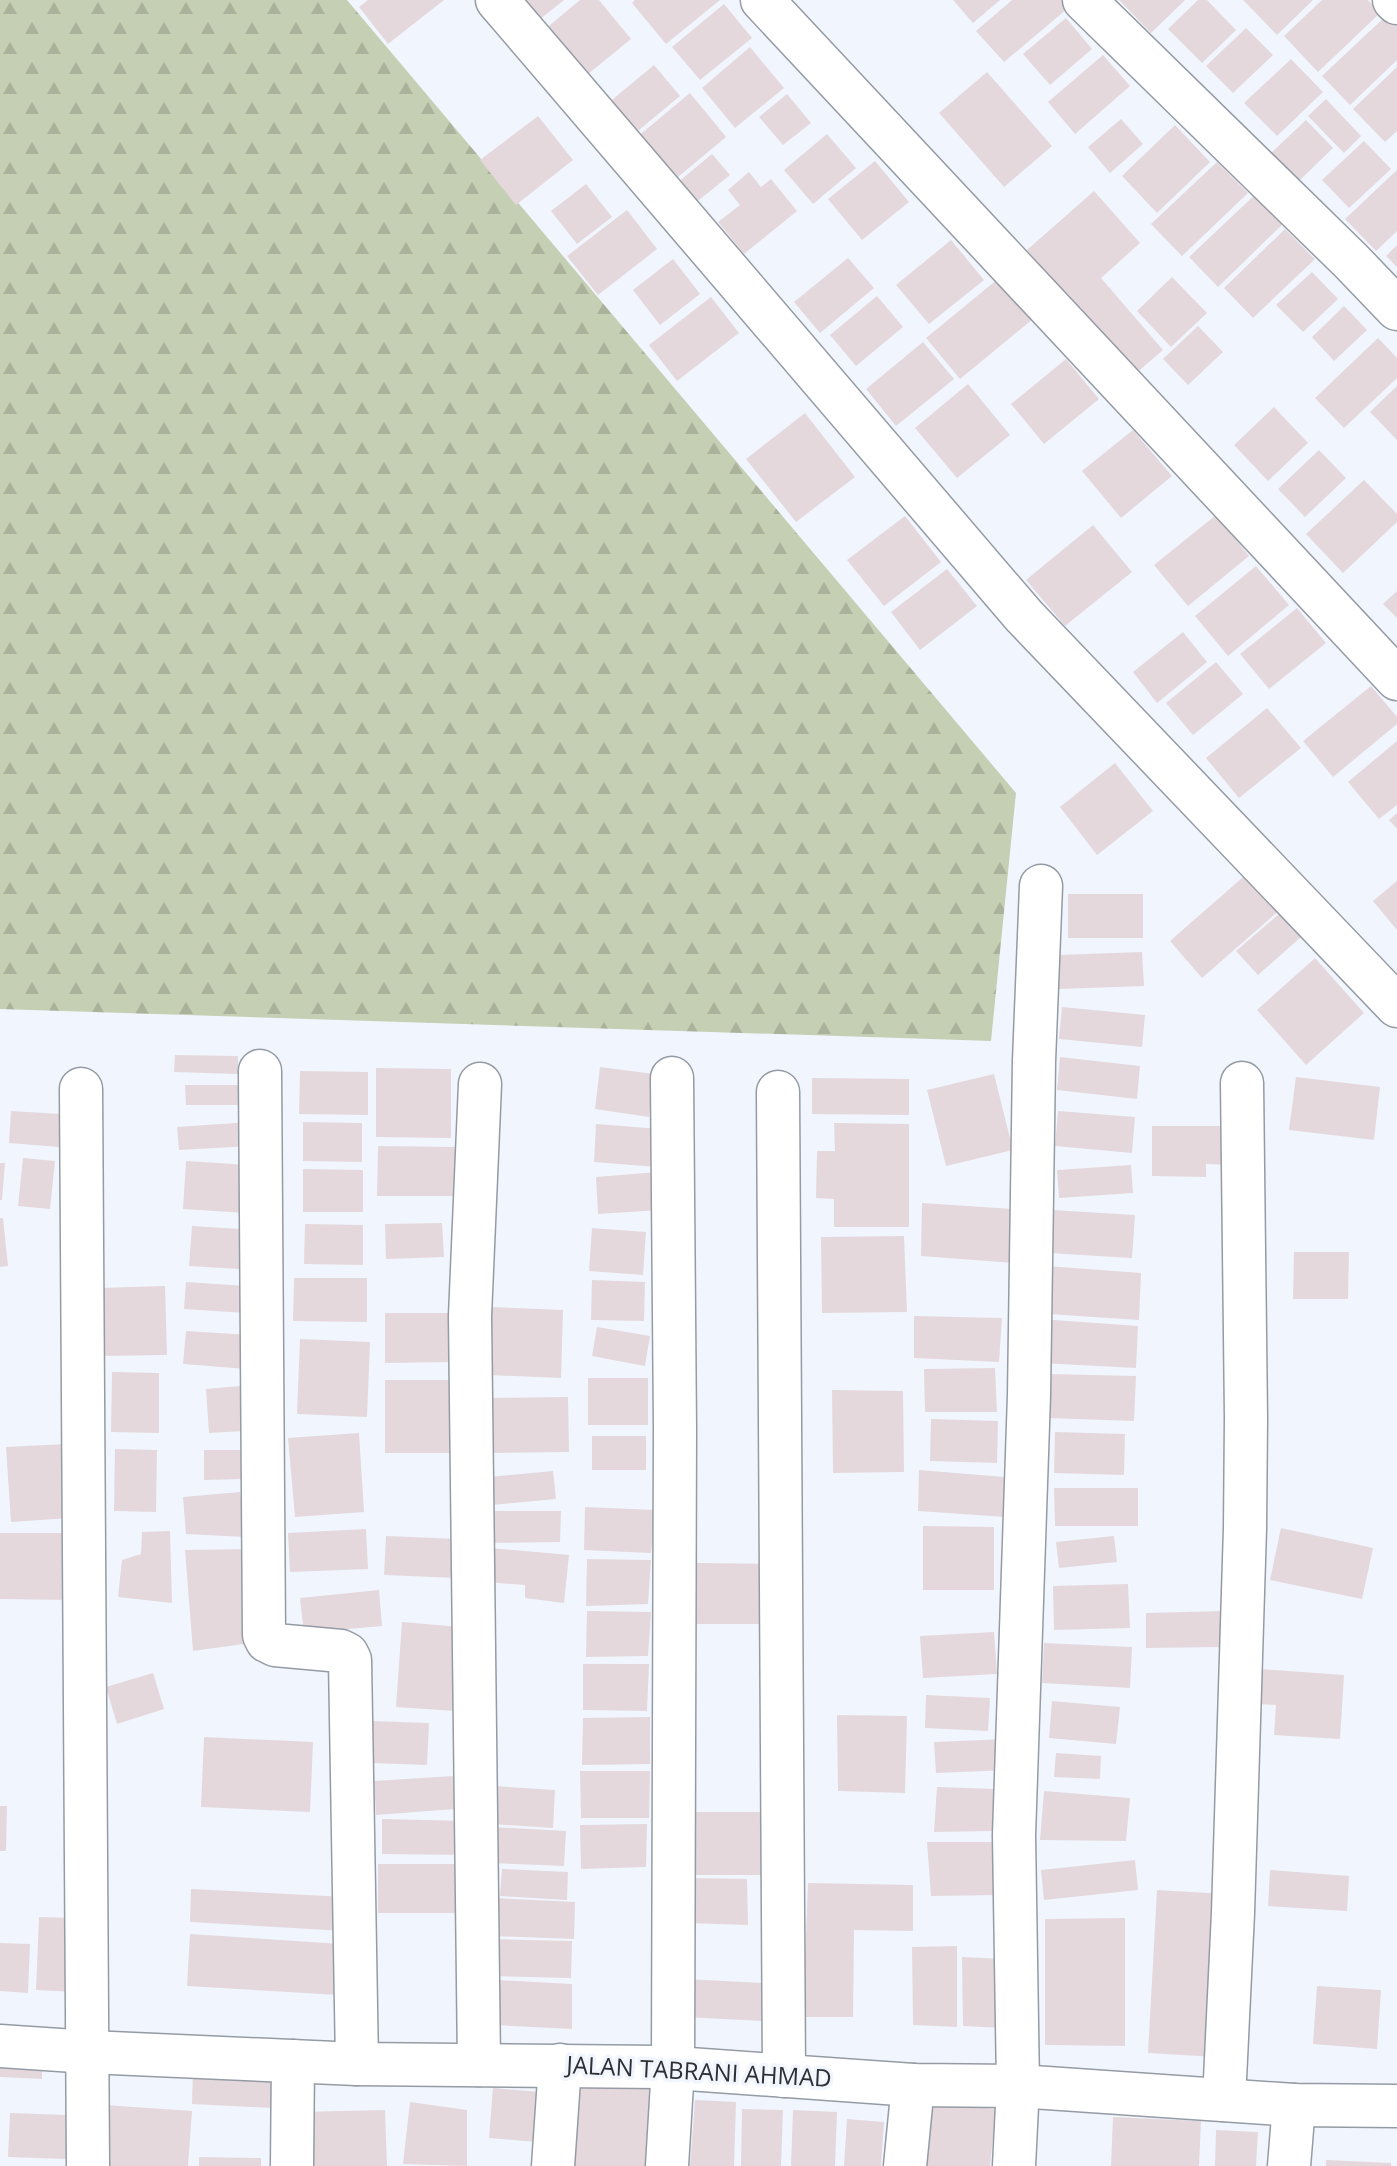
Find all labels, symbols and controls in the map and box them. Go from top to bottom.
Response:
street label: JALAN TABRANI AHMAD [564,2047,833,2094]

